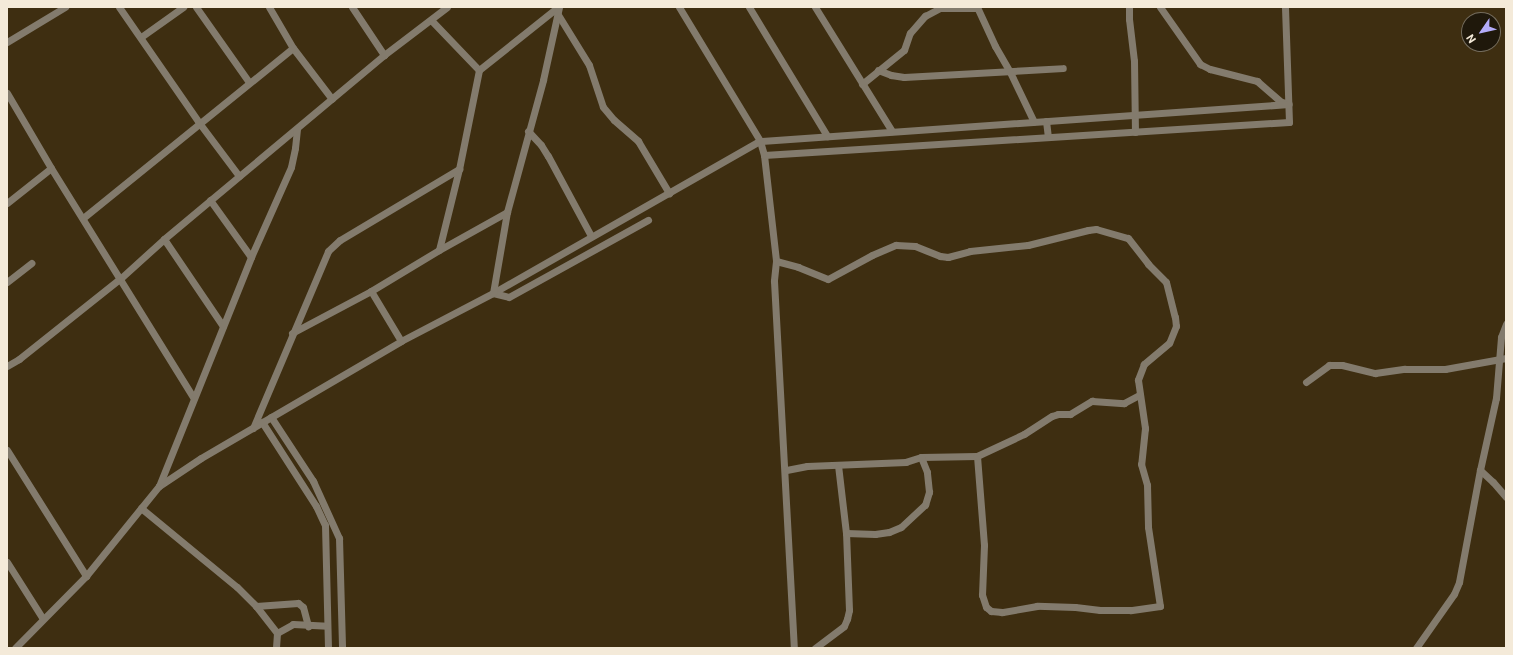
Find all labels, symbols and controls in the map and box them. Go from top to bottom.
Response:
north arrow [1461,12,1501,52]
text: N [1464,32,1479,45]

